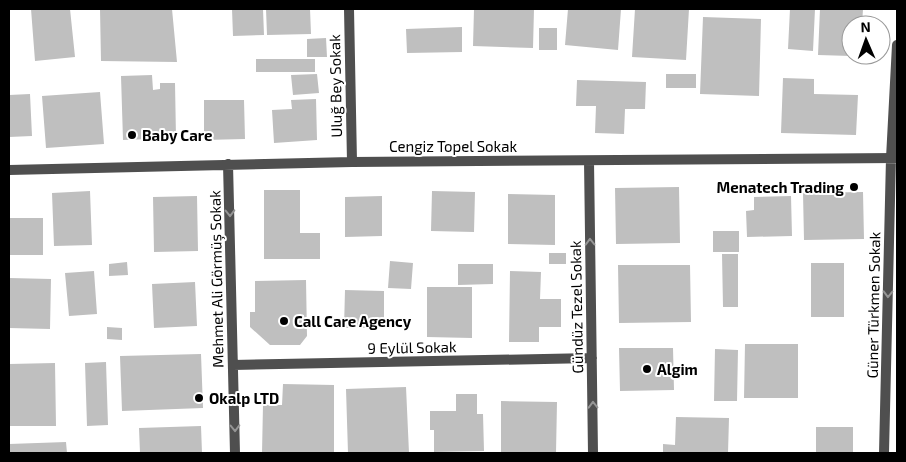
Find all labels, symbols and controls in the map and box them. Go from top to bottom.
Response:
north arrow [841,15,891,65]
text: N [860,18,871,35]
street label: Uluğ Bey Sokak [325,34,345,138]
place label: Baby Care [142,126,212,145]
marker: Baby Care [126,129,138,141]
street label: Cengiz Topel Sokak [389,137,517,155]
place label: Menatech Trading [716,178,844,196]
marker: Menatech Trading [848,181,860,193]
street label: Mehmet Ali Görmüş Sokak [205,190,228,368]
one-way arrow [224,209,235,217]
street label: Güner Türkmen Sokak [863,231,883,379]
one-way arrow [585,238,595,246]
street label: Gündüz Tezel Sokak [566,240,586,374]
one-way arrow [883,290,893,298]
place label: Call Care Agency [294,312,412,331]
marker: Call Care Agency [278,315,290,327]
street label: 9 Eylül Sokak [367,337,457,357]
place label: Algim [657,360,698,378]
marker: Algim [641,363,653,375]
place label: Okalp LTD [209,389,279,407]
marker: Okalp LTD [193,392,205,404]
one-way arrow [588,400,598,408]
one-way arrow [229,424,240,432]

